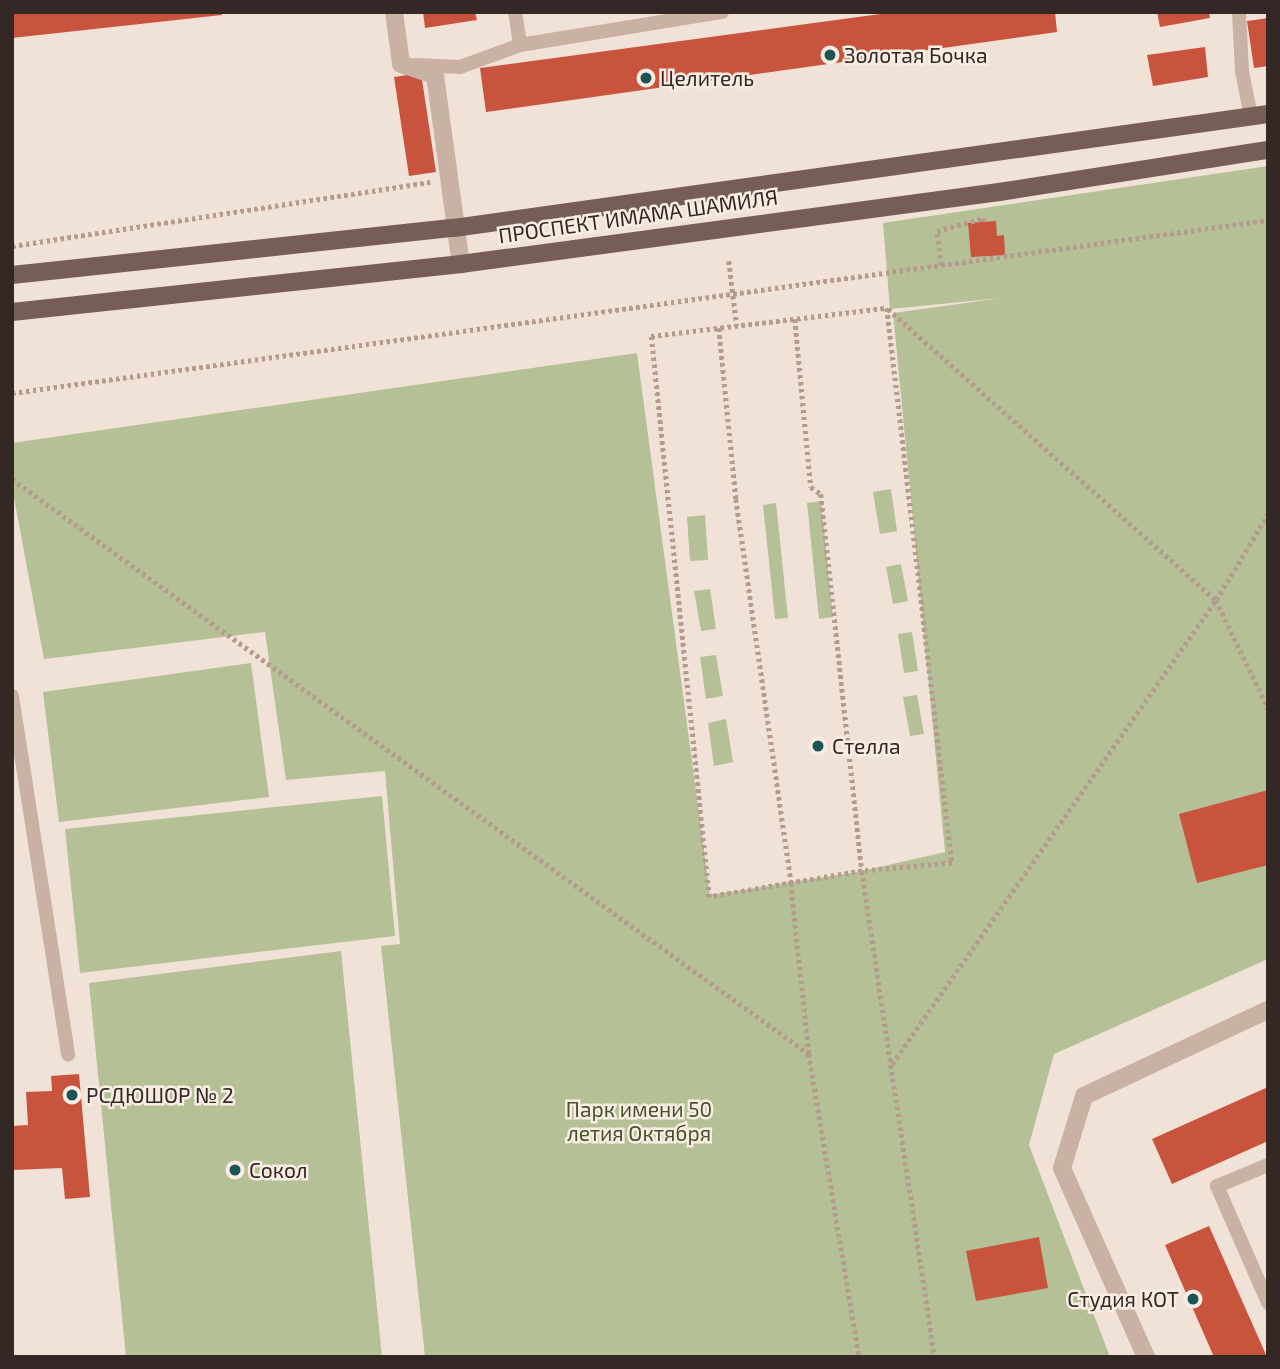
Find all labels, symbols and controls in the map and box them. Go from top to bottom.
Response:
place label: Золотая Бочка [844,42,988,68]
marker: Золотая Бочка [822,47,838,63]
place label: Целитель [660,65,754,91]
marker: Целитель [638,70,654,86]
street label: ПРОСПЕКТ ИМАМА ШАМИЛЯ [497,184,779,248]
place label: Стелла [832,733,901,759]
marker: Стелла [810,738,826,754]
place label: РСДЮШОР № 2 [86,1082,234,1108]
marker: РСДЮШОР № 2 [64,1087,80,1103]
park label: Парк имени 50 летия Октября [566,1096,712,1146]
place label: Сокол [249,1157,308,1183]
marker: Сокол [227,1162,243,1178]
place label: Студия КОТ [1067,1286,1179,1312]
marker: Студия КОТ [1185,1291,1201,1307]

